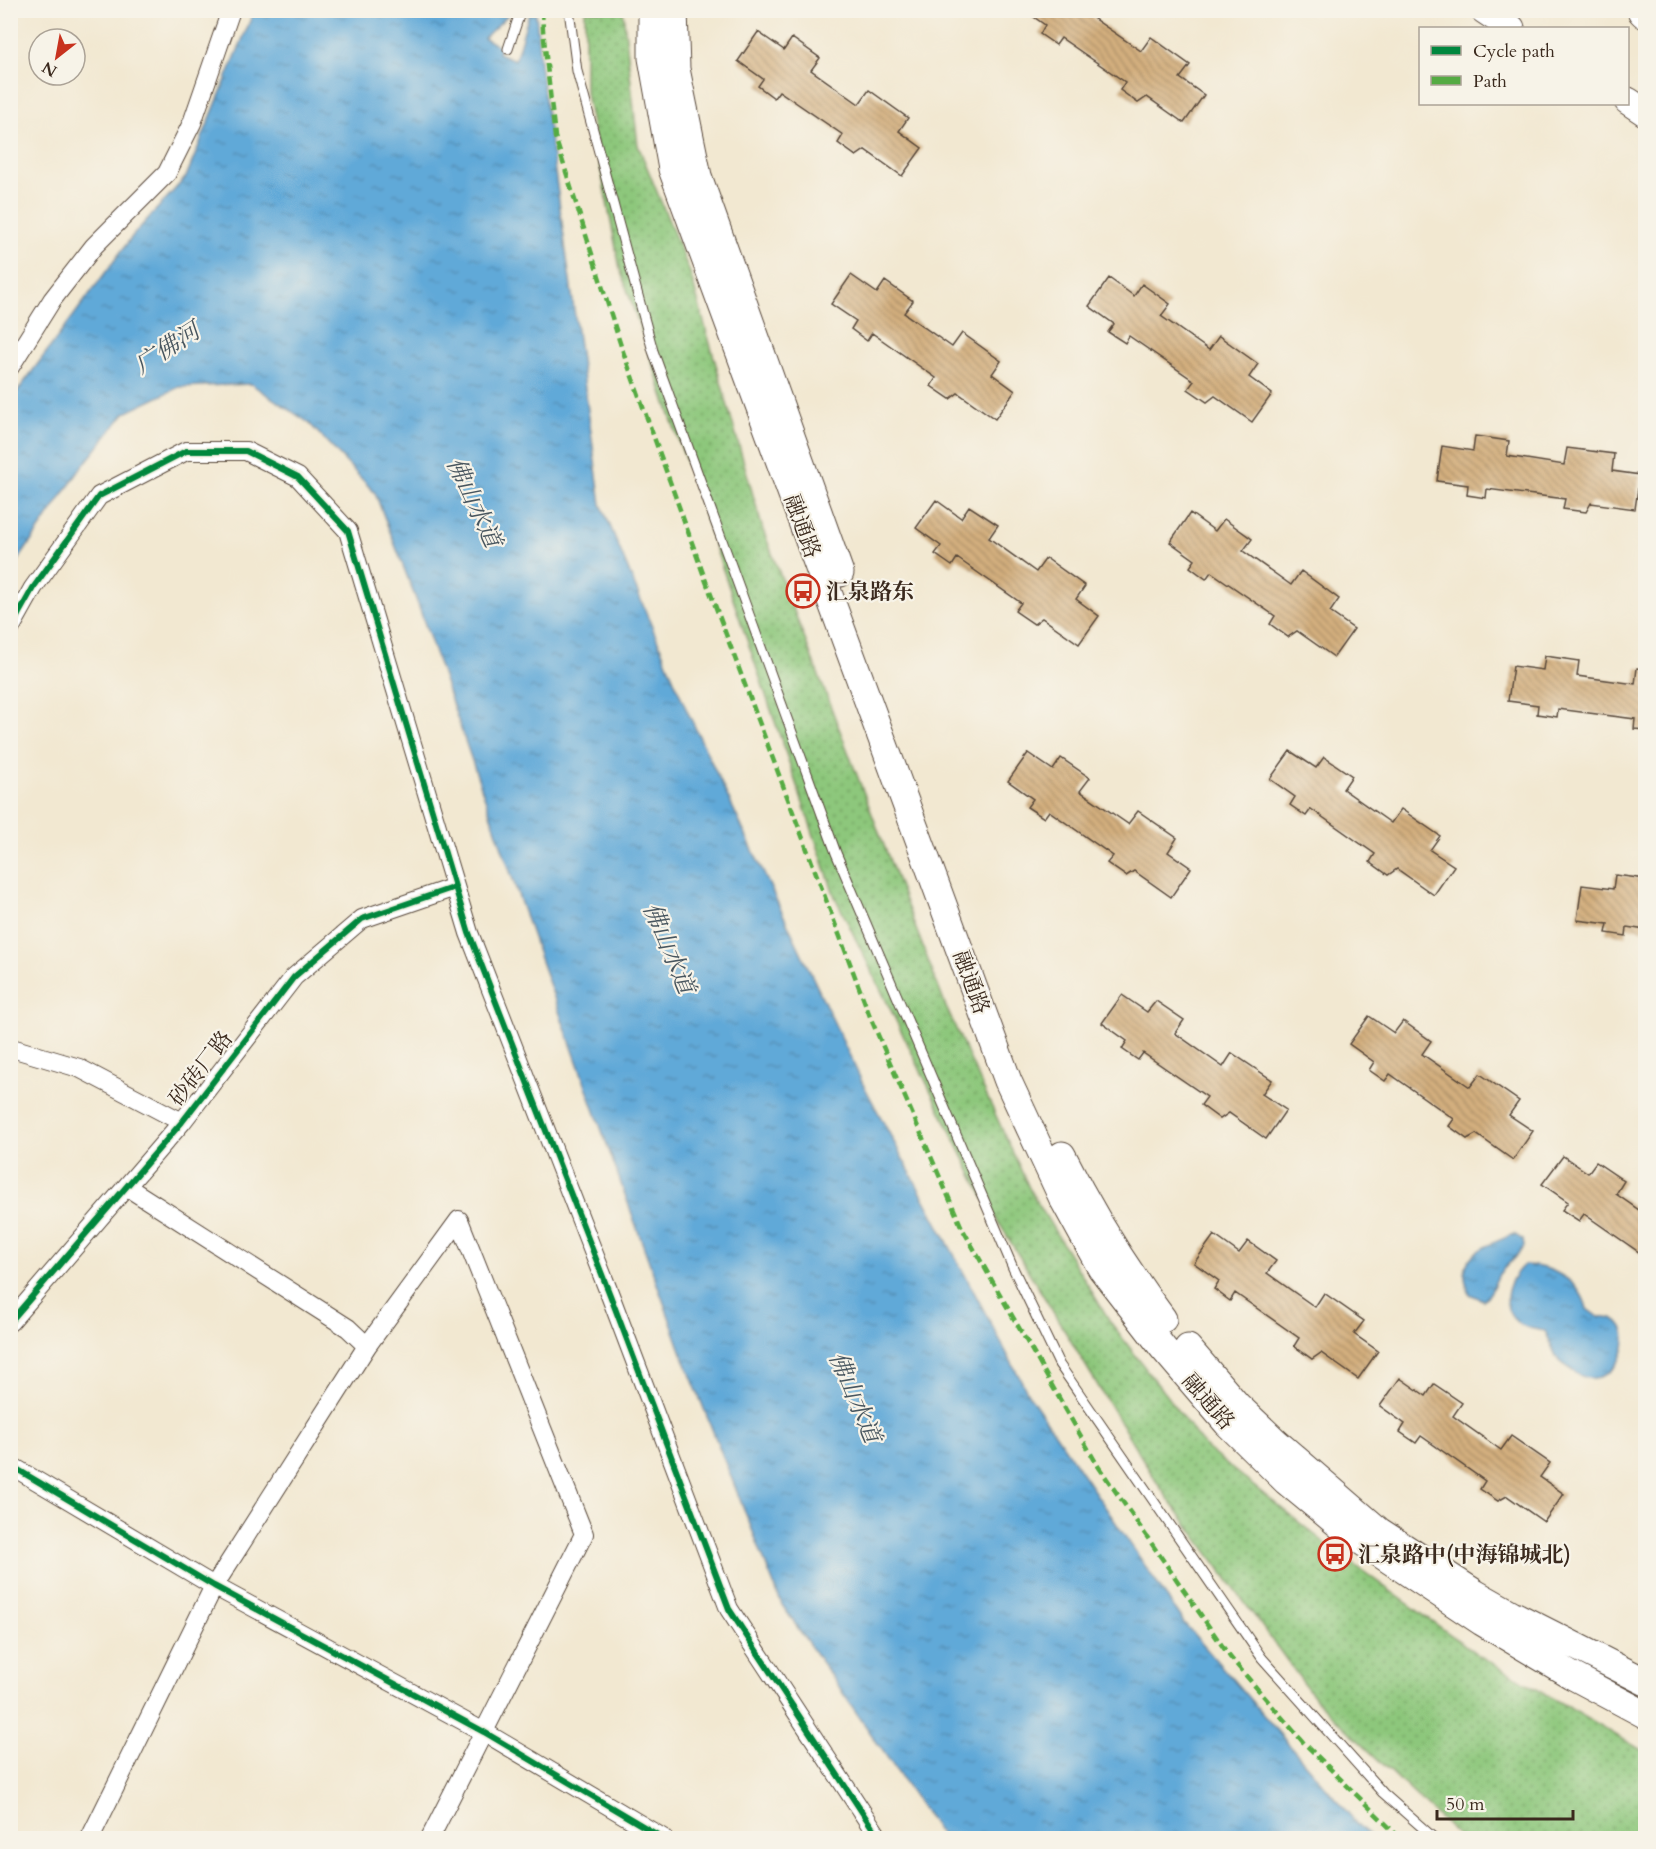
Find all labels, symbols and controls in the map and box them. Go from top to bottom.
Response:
north arrow [27,27,87,87]
legend [1419,27,1629,105]
text: Cycle path [1473,39,1555,64]
text: N [38,56,61,82]
text: Path [1473,69,1507,94]
water label: 广佛河 [128,313,210,382]
water label: 佛山水道 [438,452,510,555]
street label: 融通路 [777,490,827,562]
bus stop icon: 汇泉路东 [785,573,821,609]
place label: 汇泉路东 [826,577,914,607]
water label: 佛山水道 [635,898,704,1002]
street label: 融通路 [946,946,996,1018]
street label: 砂砖厂路 [162,1025,240,1113]
water label: 佛山水道 [821,1347,890,1451]
street label: 融通路 [1175,1367,1241,1436]
bus stop icon: 汇泉路中(中海锦城北) [1317,1536,1353,1572]
place label: 汇泉路中(中海锦城北) [1358,1540,1571,1570]
scale bar [1437,1783,1574,1821]
text: 50 m [1446,1792,1485,1817]

